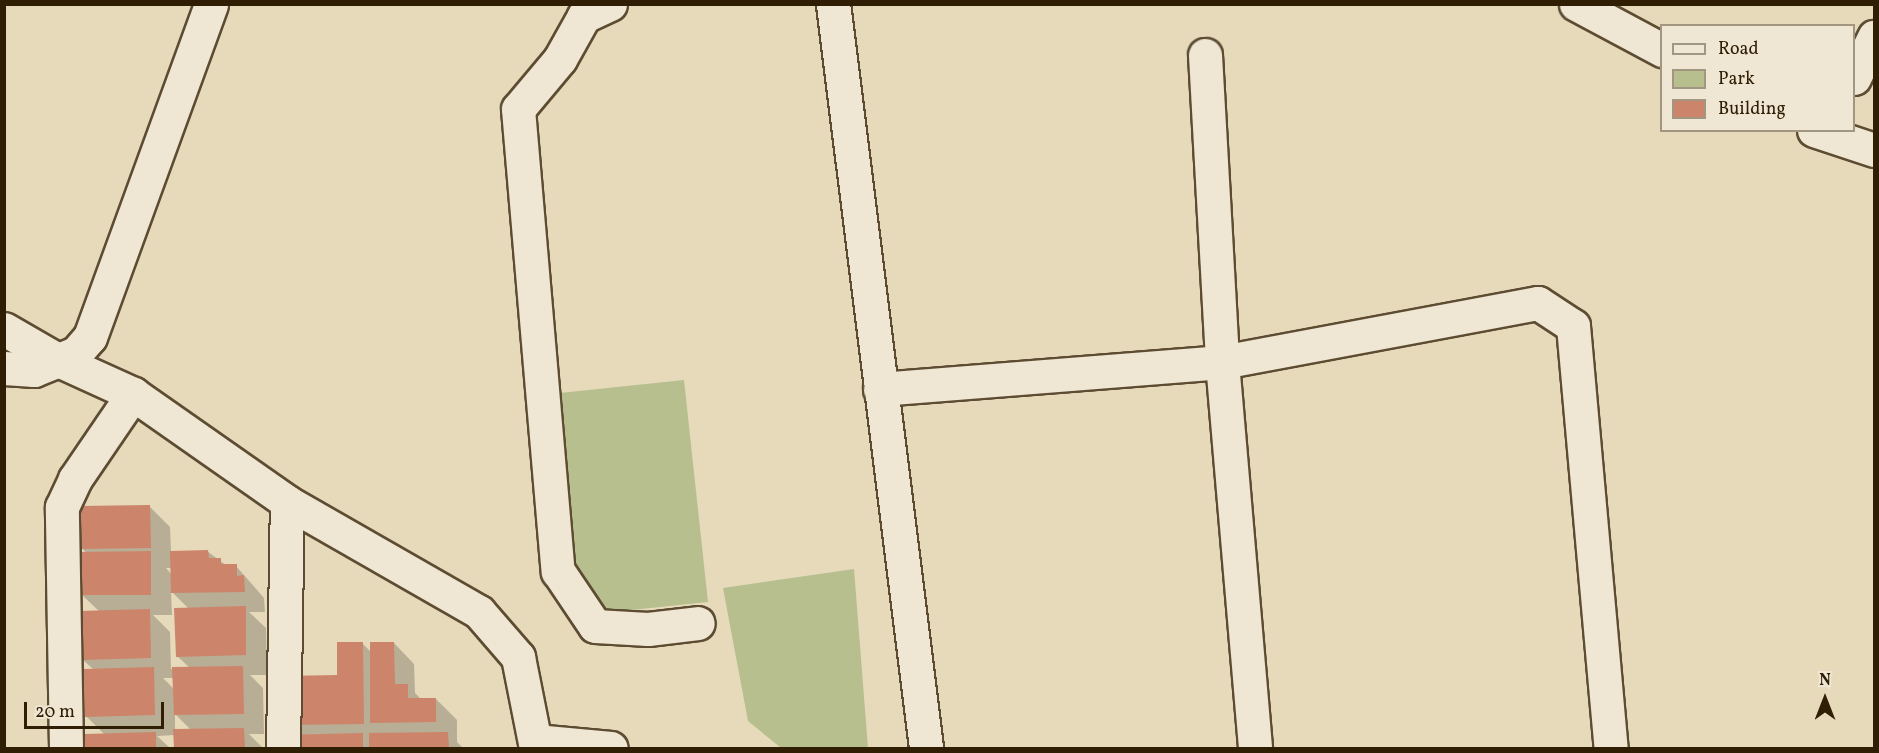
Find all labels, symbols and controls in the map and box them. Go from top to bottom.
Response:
legend [1660,24,1855,132]
text: Road [1718,37,1759,62]
text: Park [1718,67,1755,92]
text: Building [1718,97,1786,122]
north arrow [1795,669,1855,729]
text: N [1819,670,1831,692]
scale bar [27,690,166,728]
text: 20 m [35,700,75,725]

